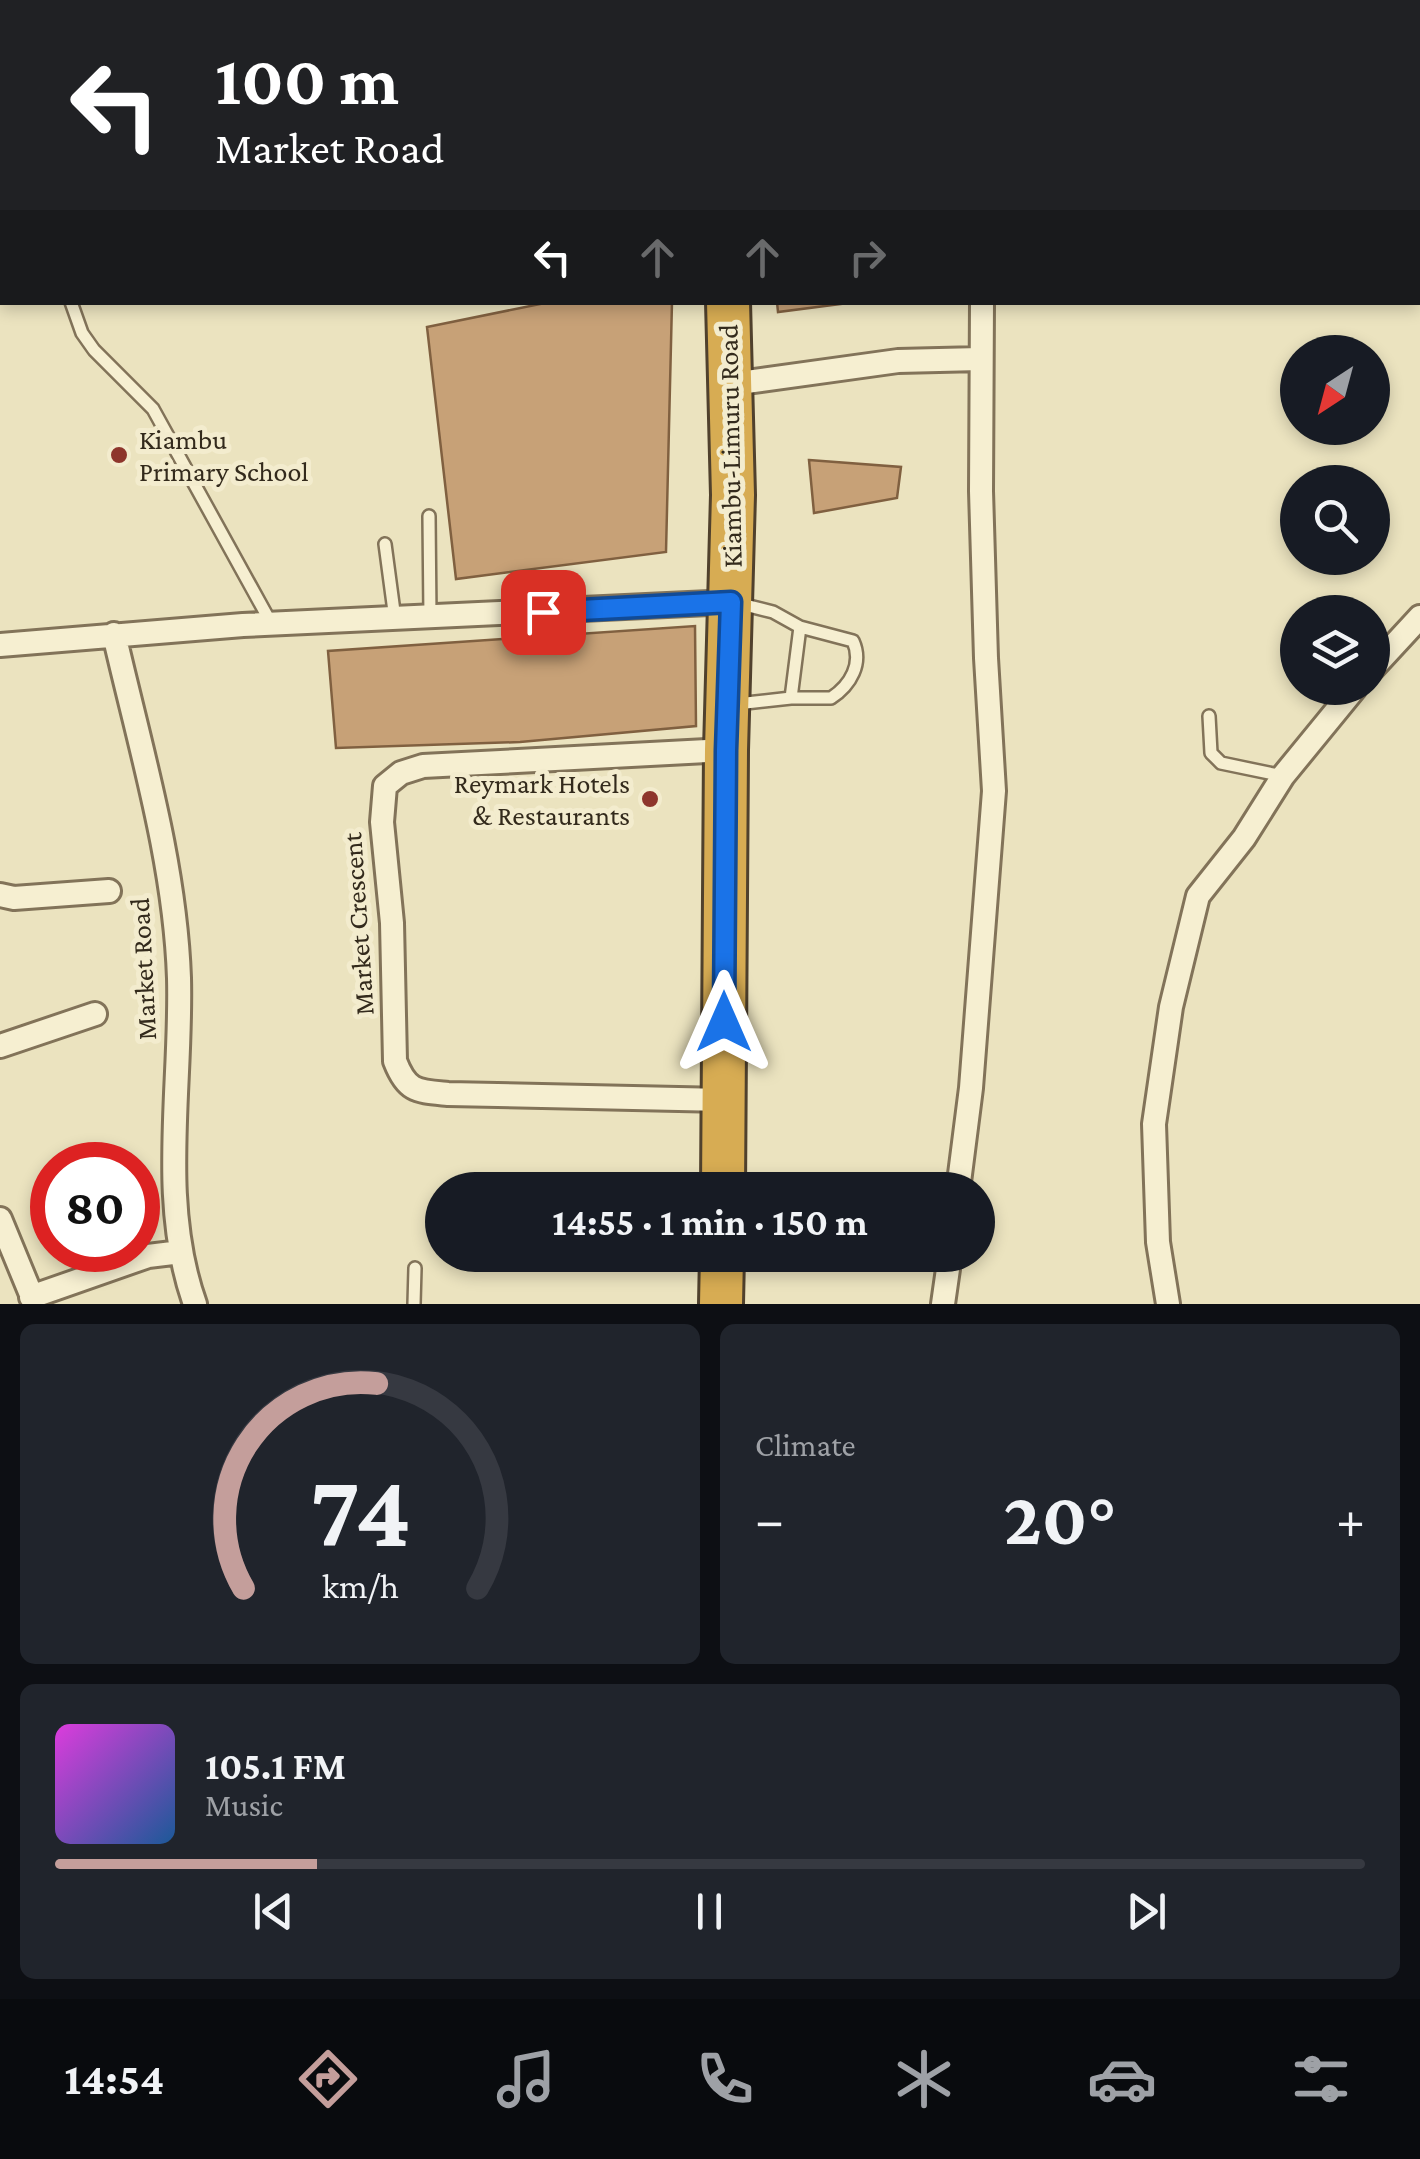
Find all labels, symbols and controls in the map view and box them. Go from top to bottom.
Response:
icon: left [50,40,180,170]
text: 100 m [215,41,399,119]
text: Market Road [215,123,444,173]
icon: left [525,230,580,285]
icon: ahead [630,230,685,285]
icon: ahead [735,230,790,285]
icon: right [840,230,895,285]
street label: Kiambu-Limuru Road [712,324,748,568]
north arrow [1280,335,1390,445]
map controls [1280,335,1390,705]
place label: Kiambu Primary School [139,424,309,487]
marker: Kiambu Primary School [108,444,130,466]
button: search [1280,465,1390,575]
pin [501,570,586,655]
icon: arrive [516,585,571,640]
button: layers [1280,595,1390,705]
place label: Reymark Hotels & Restaurants [454,768,630,831]
marker: Reymark Hotels & Restaurants [639,788,661,810]
street label: Market Crescent [336,831,380,1016]
street label: Market Road [124,897,162,1041]
position arrow [672,970,776,1074]
speed limit sign: 80 [30,1142,160,1272]
text: 14:55 · 1 min · 150 m [552,1201,868,1243]
text: Climate [755,1427,856,1463]
text: 74 [309,1453,411,1568]
text: 20° [1003,1477,1117,1560]
text: − [755,1489,784,1550]
text: + [1336,1489,1365,1550]
text: km/h [321,1566,399,1606]
text: 105.1 FM [205,1745,346,1787]
text: Music [205,1787,283,1823]
icon: previous [246,1884,301,1939]
icon: pause [682,1884,737,1939]
icon: next [1119,1884,1174,1939]
icon: directions [293,2044,363,2114]
icon: music [491,2044,561,2114]
icon: phone [690,2044,760,2114]
icon: climate [889,2044,959,2114]
icon: car [1087,2044,1157,2114]
icon: filters [1286,2044,1356,2114]
text: 14:54 [64,2054,164,2104]

